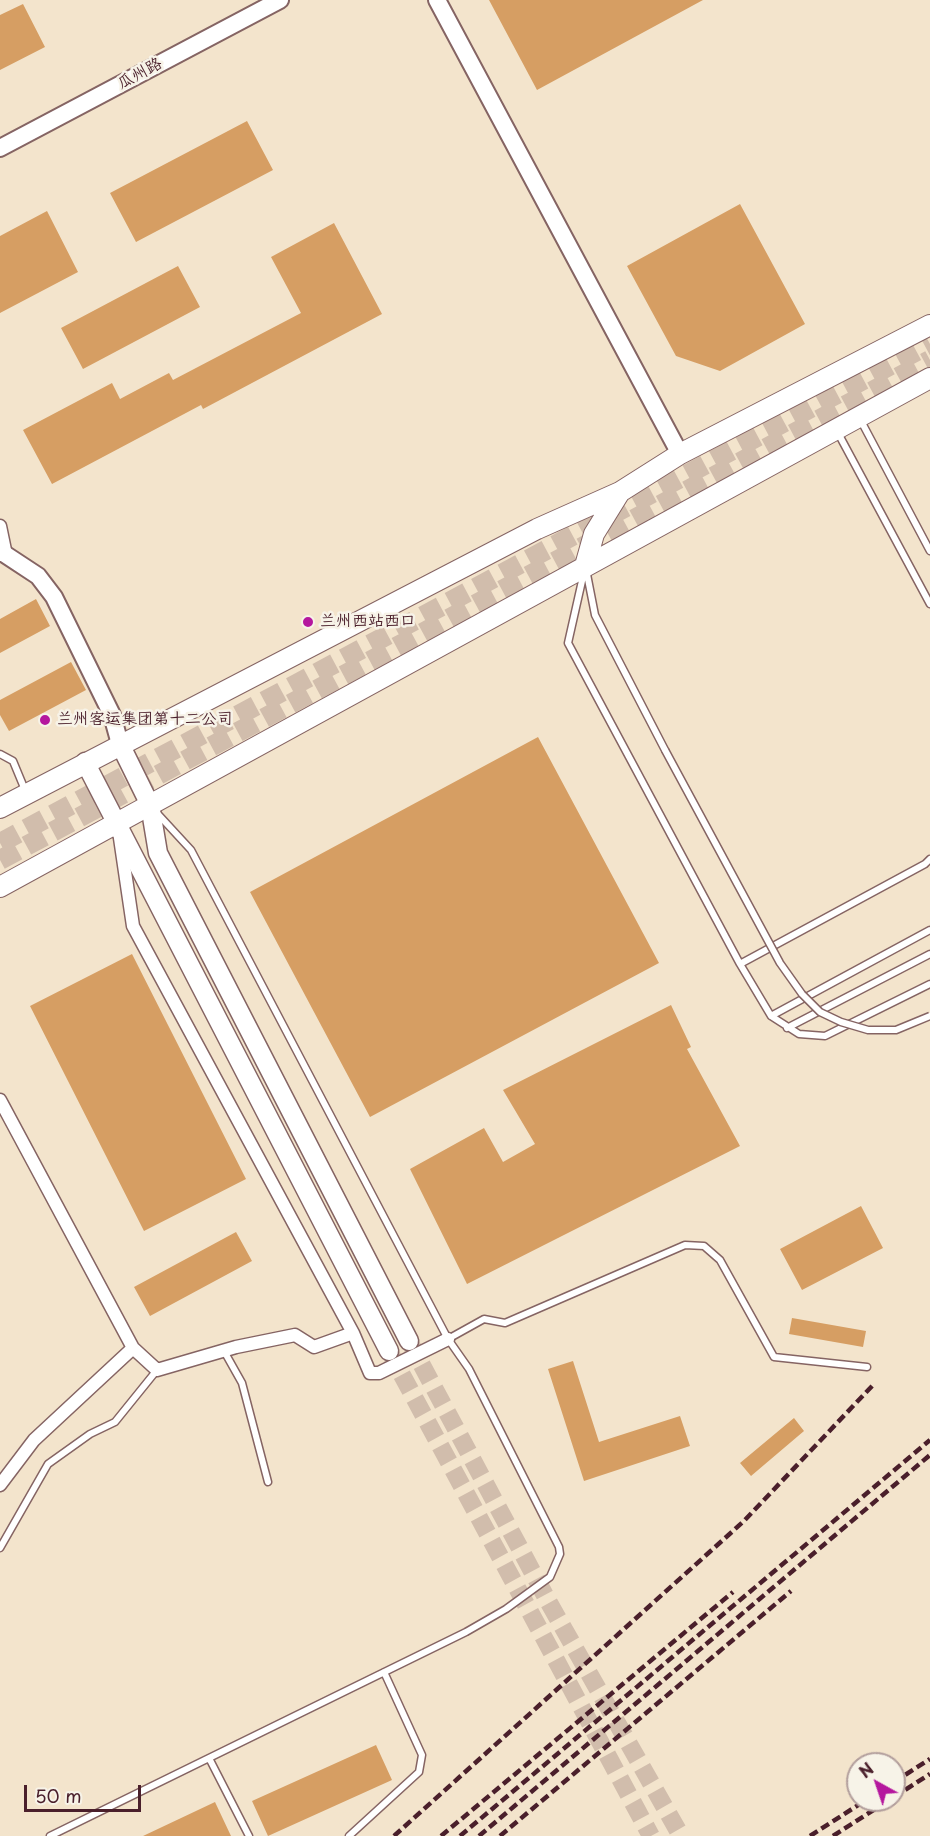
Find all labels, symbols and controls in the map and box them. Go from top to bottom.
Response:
street label: 瓜州路 [114,54,166,94]
place label: 兰州西站西口 [320,612,416,632]
marker: 兰州西站西口 [301,615,315,629]
place label: 兰州客运集团第十二公司 [57,710,233,730]
marker: 兰州客运集团第十二公司 [38,713,52,727]
north arrow [846,1752,906,1812]
text: N [853,1756,878,1783]
scale bar [27,1773,144,1811]
text: 50 m [35,1782,82,1809]

